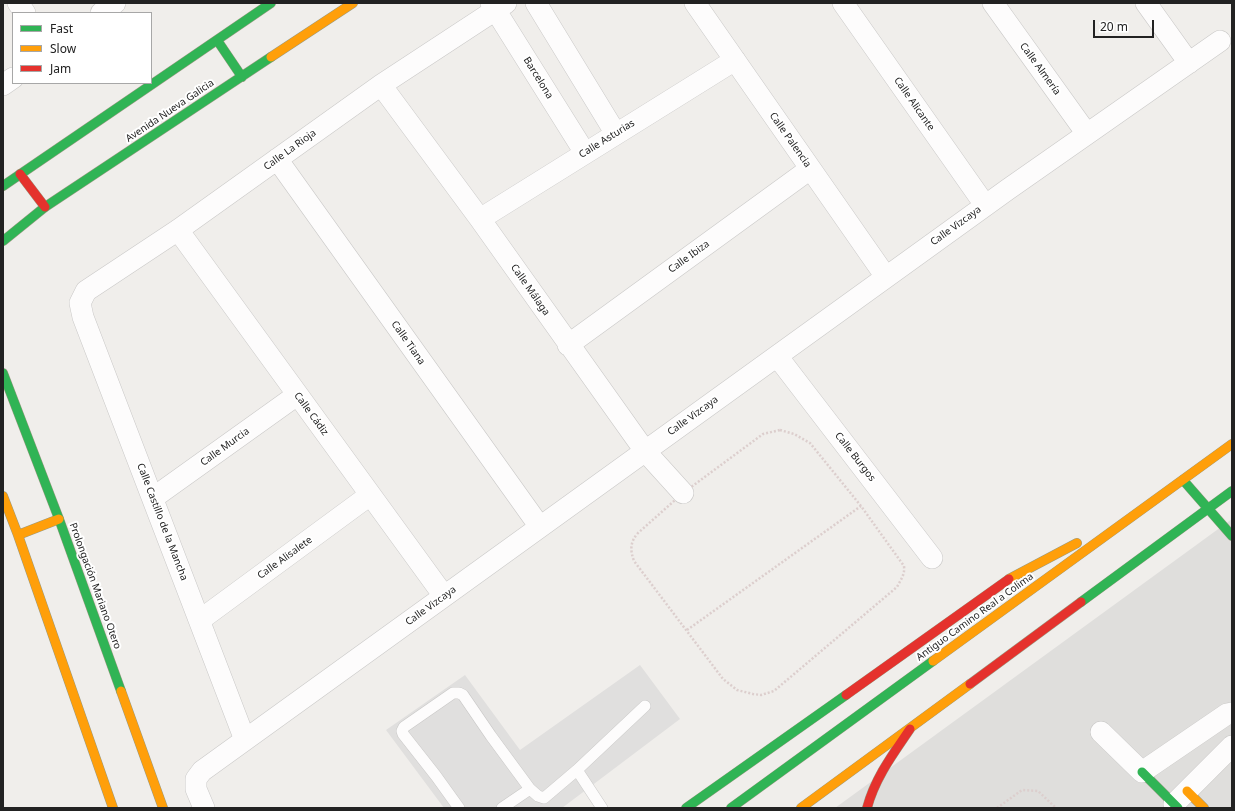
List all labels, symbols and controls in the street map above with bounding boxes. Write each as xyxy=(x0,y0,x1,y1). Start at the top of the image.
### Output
legend xyxy=(12,12,152,84)
scale bar xyxy=(1095,12,1156,38)
text: 20 m xyxy=(1100,18,1128,35)
text: Fast xyxy=(50,20,73,37)
text: Slow xyxy=(50,40,76,57)
street label: Calle Almería xyxy=(1017,41,1063,97)
street label: Barcelona xyxy=(520,55,556,101)
text: Jam xyxy=(50,60,71,77)
street label: Calle Alicante xyxy=(891,75,937,133)
street label: Avenida Nueva Galicia xyxy=(124,77,216,145)
street label: Calle Palencia xyxy=(767,110,813,170)
street label: Calle Asturias xyxy=(577,117,637,161)
street label: Calle La Rioja xyxy=(261,127,319,173)
street label: Calle Vizcaya xyxy=(928,204,984,248)
street label: Calle Ibiza xyxy=(666,238,712,276)
street label: Calle Málaga xyxy=(508,262,552,318)
street label: Calle Tiana xyxy=(388,319,428,367)
street label: Calle Cádiz xyxy=(291,390,331,438)
street label: Calle Vizcaya xyxy=(665,394,721,438)
street label: Calle Murcia xyxy=(198,425,252,469)
street label: Calle Burgos xyxy=(832,430,878,484)
street label: Calle Castillo de la Mancha xyxy=(134,462,190,582)
street label: Prolongación Mariano Otero xyxy=(67,521,123,651)
street label: Calle Alisalete xyxy=(255,534,315,582)
street label: Antiguo Camino Real a Colima xyxy=(914,570,1036,664)
street label: Calle Vizcaya xyxy=(403,584,459,628)

